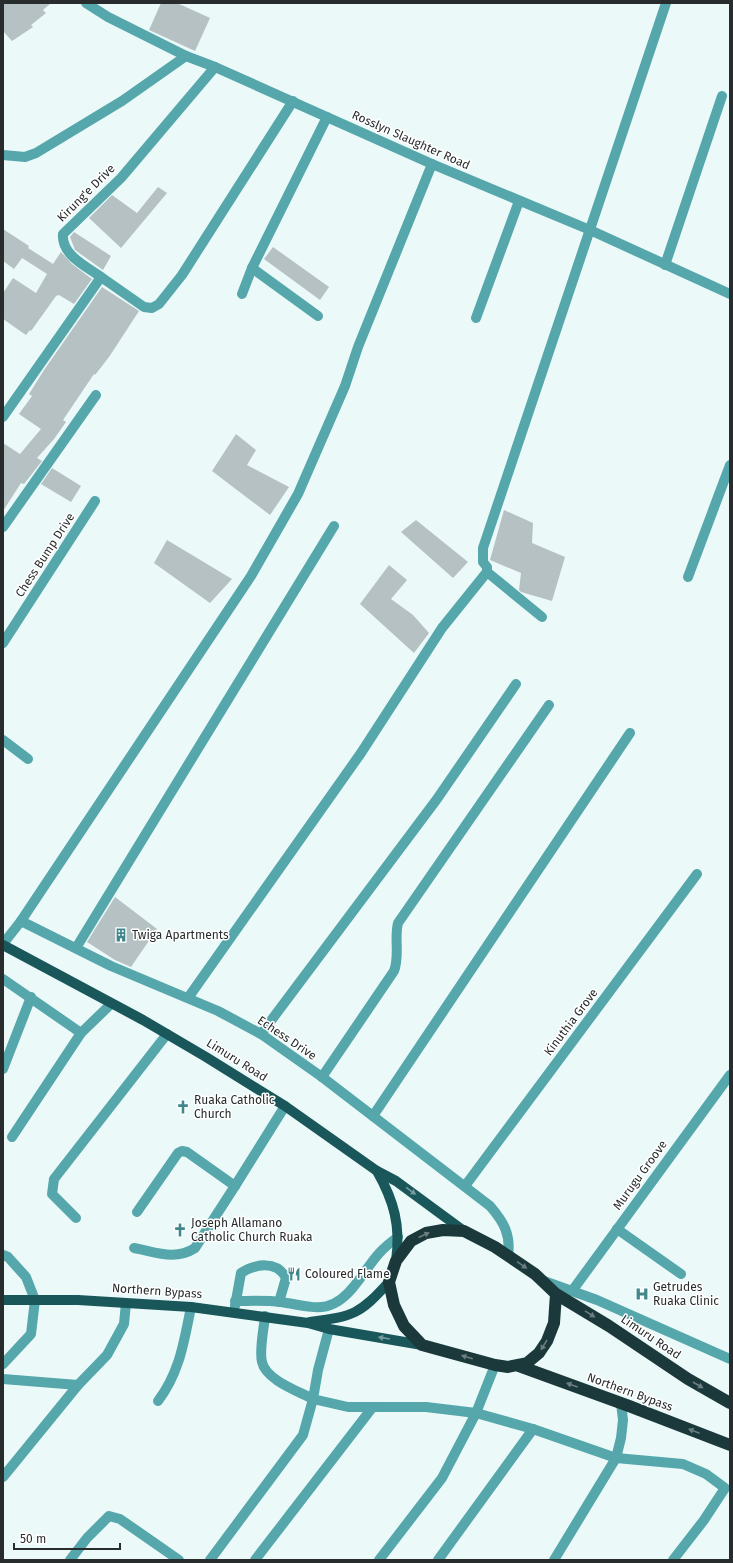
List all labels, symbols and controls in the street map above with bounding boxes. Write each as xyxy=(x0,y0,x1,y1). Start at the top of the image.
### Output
street label: Rosslyn Slaughter Road xyxy=(350,108,472,172)
street label: Kirung'e Drive xyxy=(54,161,118,225)
street label: Chess Bump Drive xyxy=(13,510,77,600)
building icon: Twiga Apartments xyxy=(113,927,129,943)
place label: Twiga Apartments xyxy=(132,928,229,942)
street label: Kinuthia Grove xyxy=(541,986,601,1058)
street label: Echess Drive xyxy=(255,1013,319,1063)
street label: Limuru Road xyxy=(204,1036,270,1084)
place label: Ruaka Catholic Church xyxy=(194,1093,275,1121)
church icon: Ruaka Catholic Church xyxy=(175,1099,191,1115)
street label: Murugu Groove xyxy=(610,1138,670,1212)
one-way arrow xyxy=(405,1187,416,1195)
place label: Joseph Allamano Catholic Church Ruaka xyxy=(191,1216,312,1244)
church icon: Joseph Allamano Catholic Church Ruaka xyxy=(172,1222,188,1238)
one-way arrow xyxy=(418,1232,430,1238)
one-way arrow xyxy=(517,1261,527,1269)
restaurant icon: Coloured Flame xyxy=(286,1266,302,1282)
place label: Coloured Flame xyxy=(305,1267,390,1281)
place label: Getrudes Ruaka Clinic xyxy=(653,1280,719,1308)
street label: Northern Bypass xyxy=(111,1281,203,1301)
hospital icon: Getrudes Ruaka Clinic xyxy=(634,1286,650,1302)
one-way arrow xyxy=(585,1310,595,1318)
street label: Limuru Road xyxy=(618,1312,684,1362)
one-way arrow xyxy=(378,1335,390,1341)
one-way arrow xyxy=(540,1339,547,1351)
one-way arrow xyxy=(461,1354,473,1360)
street label: Northern Bypass xyxy=(585,1370,675,1414)
one-way arrow xyxy=(566,1382,578,1388)
one-way arrow xyxy=(693,1382,704,1389)
one-way arrow xyxy=(687,1427,699,1433)
scale bar xyxy=(14,1525,120,1551)
text: 50 m xyxy=(20,1532,46,1546)

